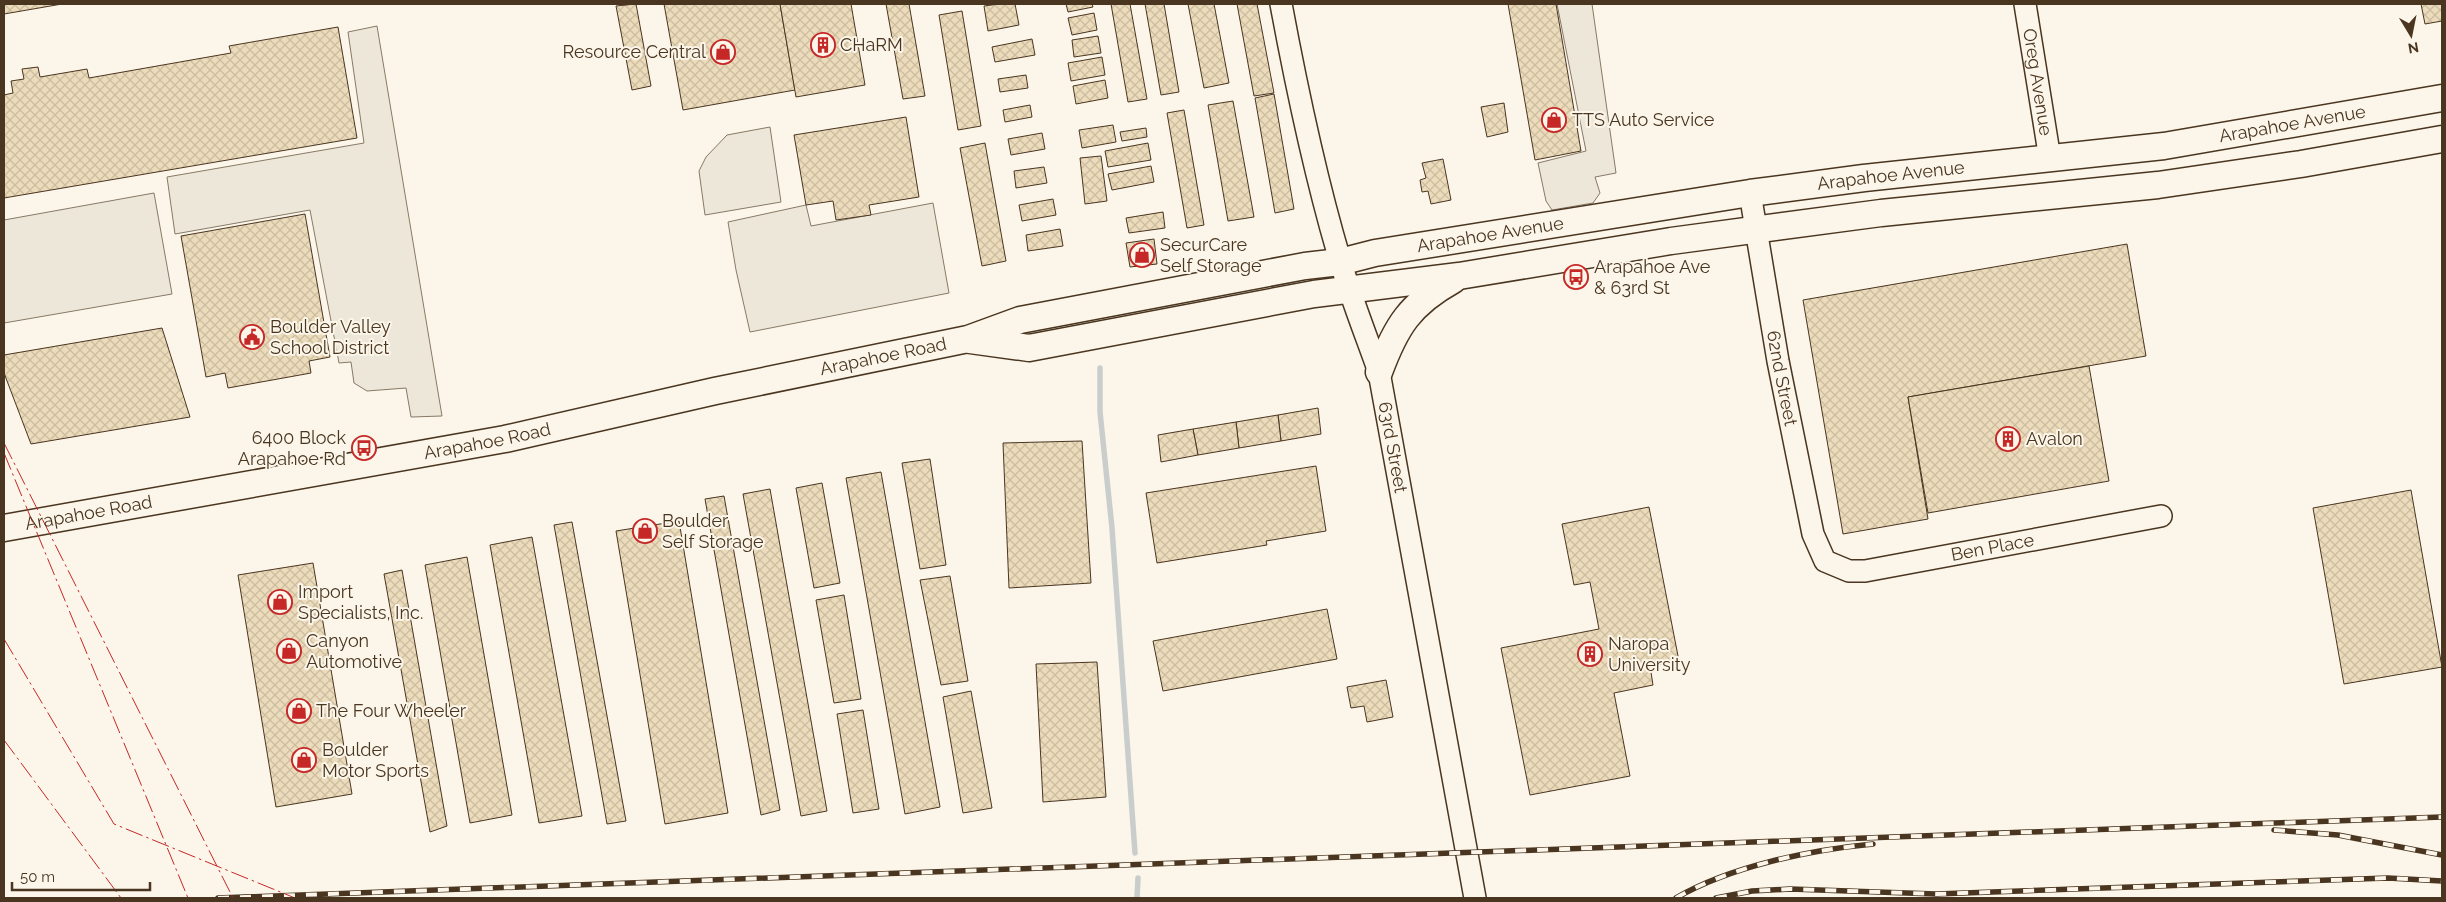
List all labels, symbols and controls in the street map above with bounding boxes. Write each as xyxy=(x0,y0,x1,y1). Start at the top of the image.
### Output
north arrow xyxy=(2386,10,2436,60)
street label: Oreg Avenue xyxy=(2019,27,2057,138)
building icon: CHaRM xyxy=(810,32,836,58)
place label: CHaRM xyxy=(840,34,903,55)
shop icon: Resource Central xyxy=(710,39,736,65)
text: N xyxy=(2407,39,2420,57)
place label: Resource Central xyxy=(563,41,706,62)
street label: Arapahoe Avenue xyxy=(2217,100,2367,146)
shop icon: TTS Auto Service xyxy=(1541,107,1567,133)
place label: TTS Auto Service xyxy=(1572,109,1715,130)
street label: Arapahoe Avenue xyxy=(1816,156,1966,194)
street label: Arapahoe Avenue xyxy=(1415,212,1565,256)
place label: SecurCare Self Storage xyxy=(1160,234,1262,276)
shop icon: SecurCare Self Storage xyxy=(1129,242,1155,268)
place label: Arapahoe Ave & 63rd St xyxy=(1594,256,1711,298)
bus stop icon: Arapahoe Ave & 63rd St xyxy=(1563,264,1589,290)
place label: Boulder Valley School District xyxy=(270,316,391,358)
public building icon: Boulder Valley School District xyxy=(239,324,265,350)
street label: 62nd Street xyxy=(1763,329,1802,428)
street label: Arapahoe Road xyxy=(818,333,948,379)
street label: 63rd Street xyxy=(1375,400,1412,495)
street label: Arapahoe Road xyxy=(422,418,553,463)
building icon: Avalon xyxy=(1995,426,2021,452)
place label: 6400 Block Arapahoe Rd xyxy=(238,427,346,469)
place label: Avalon xyxy=(2026,428,2083,449)
bus stop icon: 6400 Block Arapahoe Rd xyxy=(351,435,377,461)
street label: Arapahoe Road xyxy=(23,491,154,534)
place label: Boulder Self Storage xyxy=(662,510,764,552)
shop icon: Boulder Self Storage xyxy=(632,518,658,544)
street label: Ben Place xyxy=(1949,529,2036,565)
place label: Import Specialists, Inc. xyxy=(298,581,423,623)
shop icon: Import Specialists, Inc. xyxy=(267,589,293,615)
place label: Canyon Automotive xyxy=(306,630,403,672)
place label: Naropa University xyxy=(1608,633,1691,675)
shop icon: Canyon Automotive xyxy=(276,638,302,664)
building icon: Naropa University xyxy=(1577,641,1603,667)
shop icon: The Four Wheeler xyxy=(286,698,312,724)
place label: The Four Wheeler xyxy=(316,700,467,721)
place label: Boulder Motor Sports xyxy=(322,739,429,781)
shop icon: Boulder Motor Sports xyxy=(291,747,317,773)
scale bar xyxy=(12,860,150,892)
text: 50 m xyxy=(20,868,55,886)

